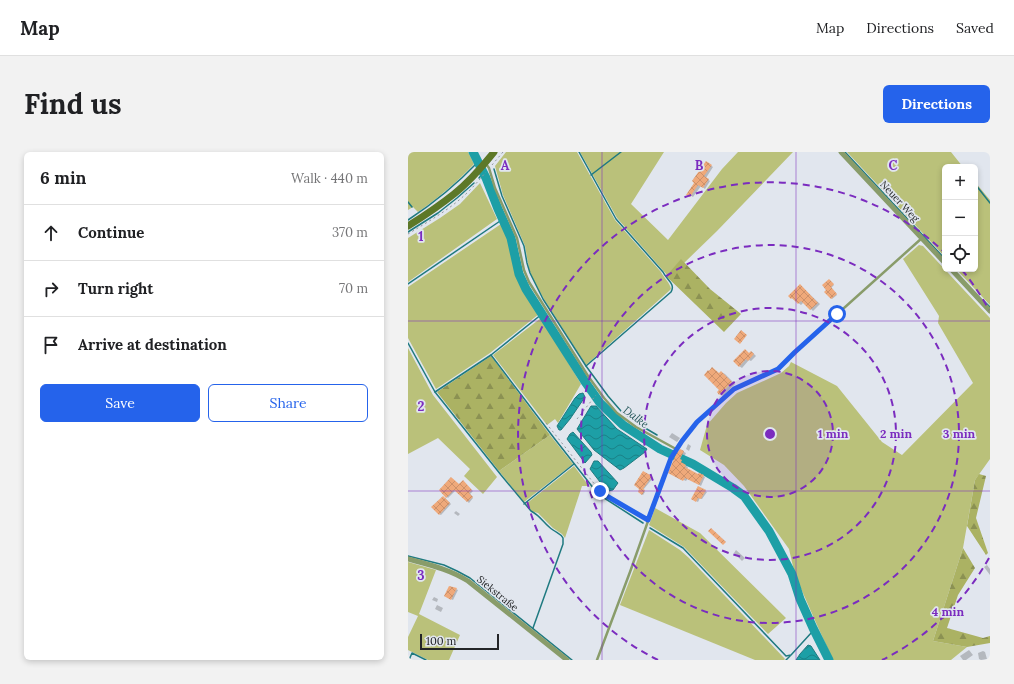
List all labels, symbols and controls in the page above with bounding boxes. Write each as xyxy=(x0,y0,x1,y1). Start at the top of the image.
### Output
text: Map xyxy=(20,16,60,40)
text: Map xyxy=(816,19,844,37)
text: Directions xyxy=(866,19,934,37)
text: Saved xyxy=(956,19,994,37)
button: Directions xyxy=(883,85,990,123)
text: Find us xyxy=(24,86,122,122)
text: A xyxy=(501,157,510,174)
text: B xyxy=(695,157,704,174)
text: C xyxy=(889,157,898,174)
map controls xyxy=(942,164,978,272)
button: + xyxy=(942,164,978,200)
text: 6 min xyxy=(40,167,86,189)
text: Walk · 440 m xyxy=(291,170,368,187)
street label: Neuer Weg xyxy=(877,178,922,225)
button: − xyxy=(942,200,978,236)
icon: ahead xyxy=(40,222,62,244)
text: Continue xyxy=(78,223,144,242)
text: 370 m xyxy=(332,224,368,241)
text: 1 xyxy=(418,228,424,245)
button: locate xyxy=(942,236,978,272)
icon: right xyxy=(40,278,62,300)
text: Turn right xyxy=(78,279,154,298)
text: 70 m xyxy=(339,280,368,297)
route start xyxy=(828,305,846,323)
icon: arrive xyxy=(40,334,62,356)
text: Arrive at destination xyxy=(78,335,227,354)
button: Save xyxy=(40,384,200,422)
button: Share xyxy=(208,384,368,422)
text: 2 xyxy=(418,398,425,415)
water label: Dalke xyxy=(621,403,651,431)
text: 1 min xyxy=(818,426,849,441)
text: 2 min xyxy=(880,426,912,441)
text: 3 min xyxy=(943,426,976,441)
centre of rings xyxy=(763,427,777,441)
route end xyxy=(591,482,609,500)
text: 3 xyxy=(417,567,425,584)
street label: Siekstraße xyxy=(474,573,521,614)
text: 4 min xyxy=(932,604,965,619)
scale bar xyxy=(420,632,499,651)
text: 100 m xyxy=(426,634,456,648)

